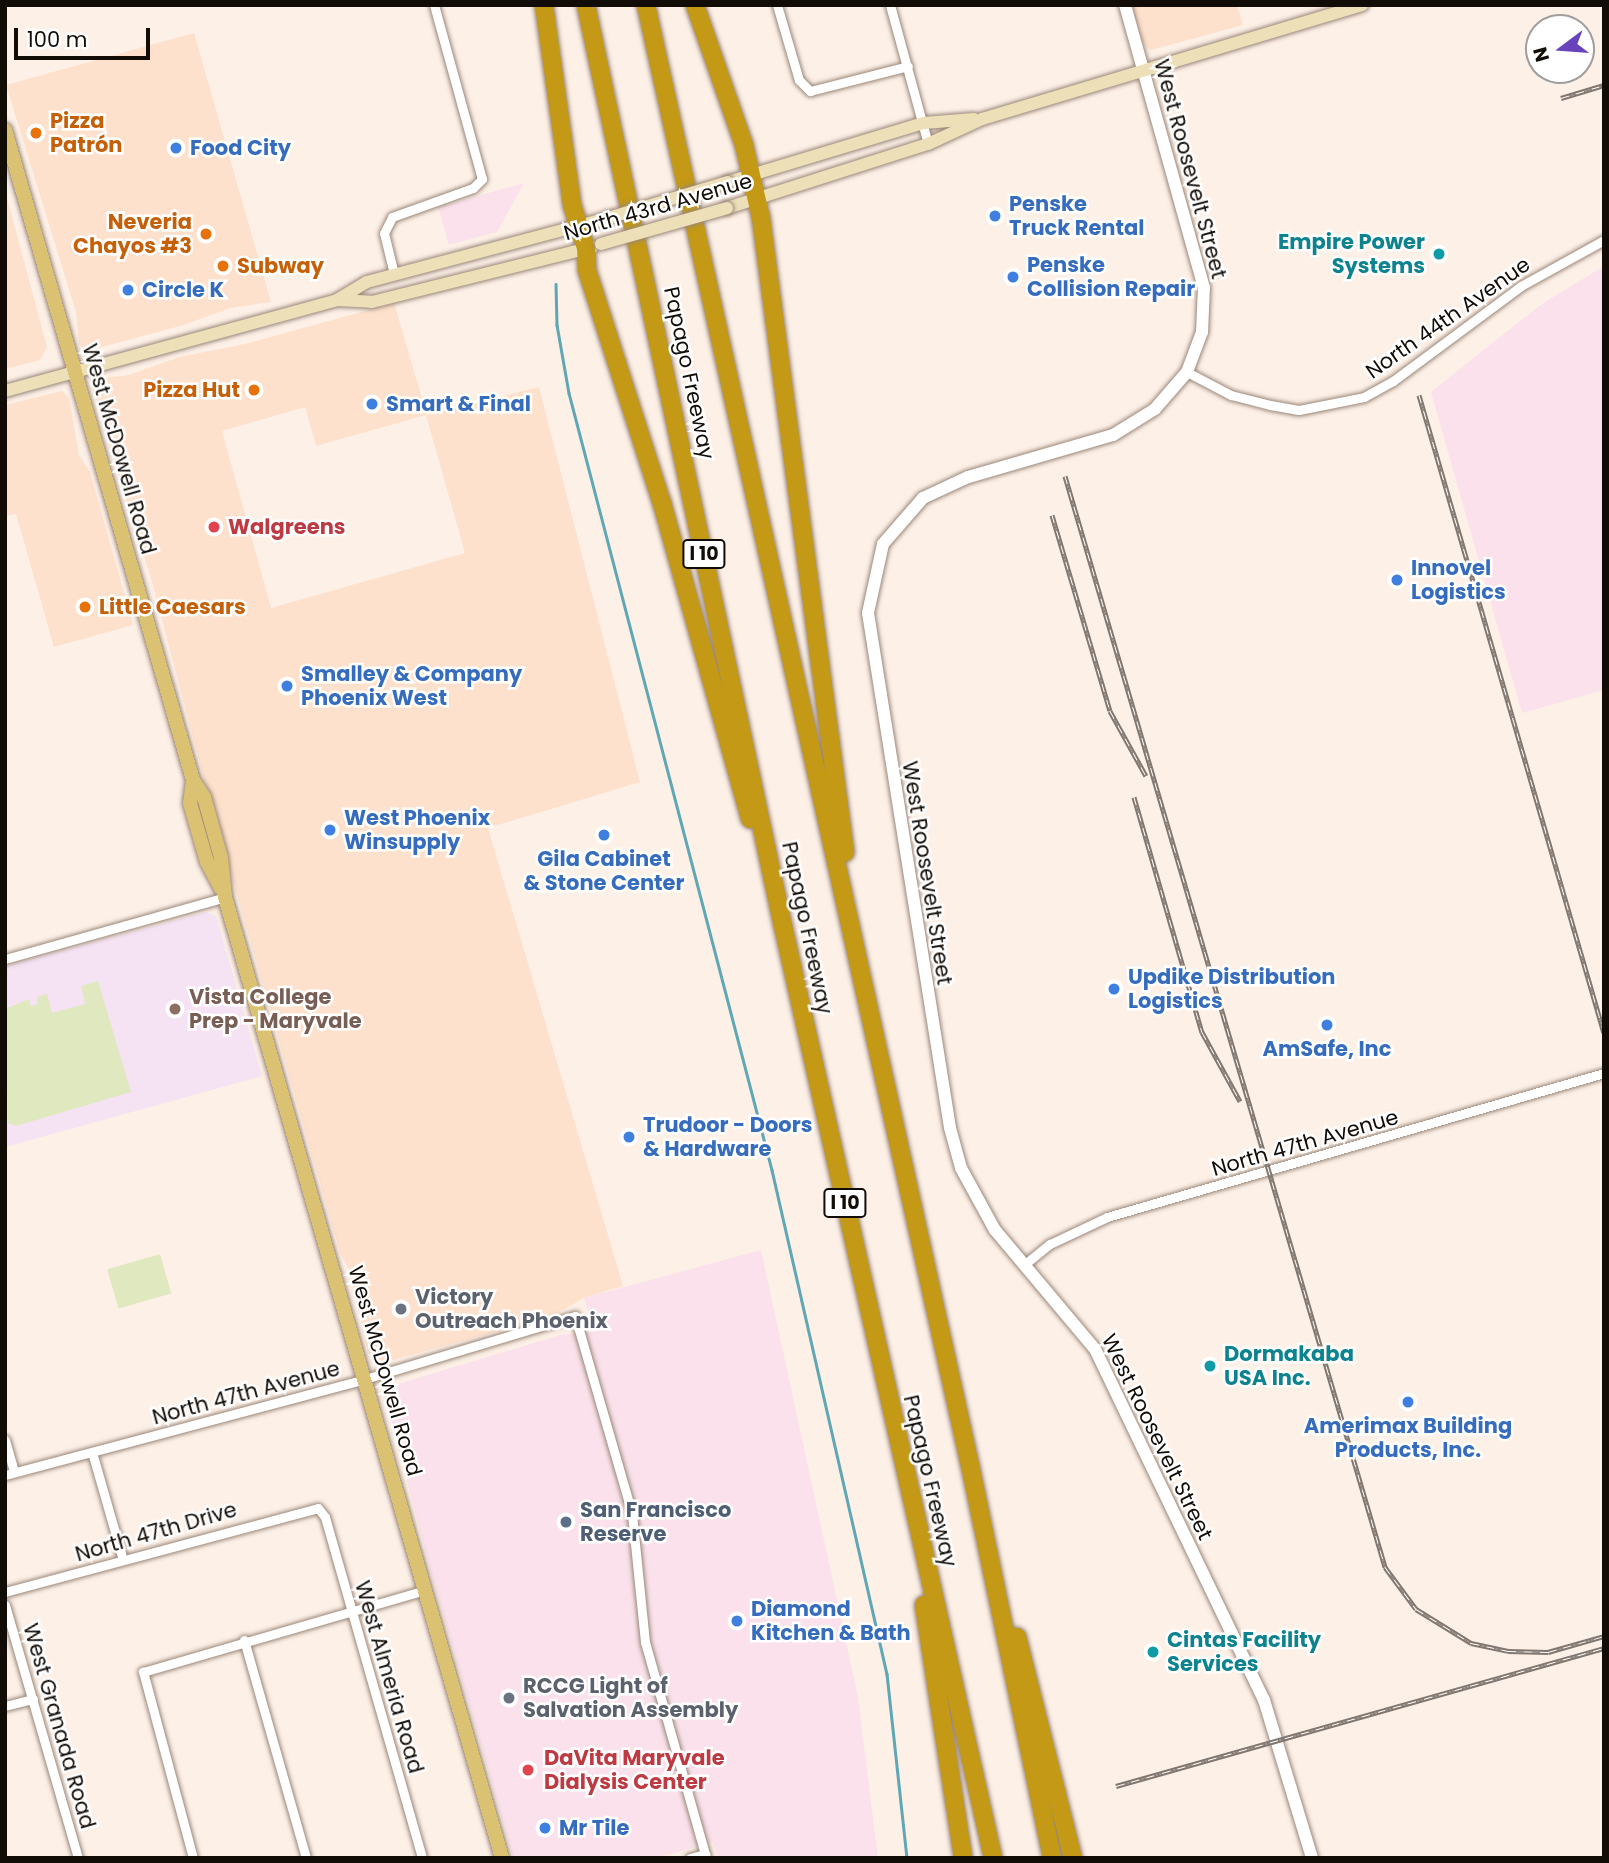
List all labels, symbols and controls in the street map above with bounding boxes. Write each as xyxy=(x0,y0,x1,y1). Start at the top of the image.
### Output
scale bar xyxy=(18,14,154,58)
north arrow xyxy=(1525,14,1595,84)
text: 100 m xyxy=(27,25,87,54)
text: N xyxy=(1526,44,1556,65)
street label: West Roosevelt Street xyxy=(1149,57,1231,281)
place label: Pizza Patrón xyxy=(50,108,122,158)
marker: Pizza Patrón xyxy=(28,125,44,141)
place label: Food City xyxy=(190,135,291,161)
marker: Food City xyxy=(168,140,184,156)
street label: North 43rd Avenue xyxy=(561,168,755,246)
place label: Penske Truck Rental xyxy=(1009,191,1144,241)
marker: Penske Truck Rental xyxy=(987,208,1003,224)
place label: Neveria Chayos #3 xyxy=(73,209,192,259)
marker: Neveria Chayos #3 xyxy=(198,226,214,242)
place label: Empire Power Systems xyxy=(1278,229,1425,279)
marker: Empire Power Systems xyxy=(1431,246,1447,262)
place label: Penske Collision Repair xyxy=(1027,252,1195,302)
street label: North 44th Avenue xyxy=(1361,252,1535,384)
place label: Subway xyxy=(237,253,324,279)
marker: Subway xyxy=(215,258,231,274)
marker: Penske Collision Repair xyxy=(1005,269,1021,285)
place label: Circle K xyxy=(142,277,224,303)
marker: Circle K xyxy=(120,282,136,298)
street label: Papago Freeway xyxy=(658,284,720,462)
street label: West McDowell Road xyxy=(77,341,161,557)
place label: Pizza Hut xyxy=(143,377,240,403)
marker: Pizza Hut xyxy=(246,382,262,398)
place label: Smart & Final xyxy=(386,391,531,417)
marker: Smart & Final xyxy=(364,396,380,412)
place label: Walgreens xyxy=(228,514,346,540)
marker: Walgreens xyxy=(206,519,222,535)
road number: I 10 xyxy=(681,538,727,569)
place label: Innovel Logistics xyxy=(1411,555,1506,605)
marker: Innovel Logistics xyxy=(1389,572,1405,588)
place label: Little Caesars xyxy=(99,594,246,620)
marker: Little Caesars xyxy=(77,599,93,615)
place label: Smalley & Company Phoenix West xyxy=(301,661,522,711)
marker: Smalley & Company Phoenix West xyxy=(279,678,295,694)
street label: West Roosevelt Street xyxy=(897,759,957,987)
place label: West Phoenix Winsupply xyxy=(344,805,490,855)
marker: West Phoenix Winsupply xyxy=(322,822,338,838)
marker: Gila Cabinet & Stone Center xyxy=(596,827,612,843)
street label: Papago Freeway xyxy=(776,839,838,1017)
place label: Gila Cabinet & Stone Center xyxy=(523,846,685,896)
place label: Updike Distribution Logistics xyxy=(1128,964,1335,1014)
marker: Updike Distribution Logistics xyxy=(1106,981,1122,997)
place label: Vista College Prep - Maryvale xyxy=(189,984,362,1034)
marker: Vista College Prep - Maryvale xyxy=(167,1001,183,1017)
marker: AmSafe, Inc xyxy=(1319,1017,1335,1033)
place label: AmSafe, Inc xyxy=(1263,1036,1391,1062)
street label: North 47th Avenue xyxy=(1209,1104,1401,1182)
place label: Trudoor - Doors & Hardware xyxy=(643,1112,812,1162)
marker: Trudoor - Doors & Hardware xyxy=(621,1129,637,1145)
road number: I 10 xyxy=(822,1188,868,1218)
street label: West McDowell Road xyxy=(343,1263,427,1479)
place label: Victory Outreach Phoenix xyxy=(415,1284,608,1334)
marker: Victory Outreach Phoenix xyxy=(393,1301,409,1317)
street label: West Roosevelt Street xyxy=(1096,1330,1218,1544)
place label: Dormakaba USA Inc. xyxy=(1224,1341,1354,1391)
street label: North 47th Avenue xyxy=(150,1356,342,1430)
marker: Dormakaba USA Inc. xyxy=(1202,1358,1218,1374)
street label: Papago Freeway xyxy=(898,1393,962,1569)
marker: Amerimax Building Products, Inc. xyxy=(1400,1394,1416,1410)
place label: Amerimax Building Products, Inc. xyxy=(1304,1413,1512,1463)
street label: North 47th Drive xyxy=(72,1497,240,1567)
place label: San Francisco Reserve xyxy=(580,1497,731,1547)
marker: San Francisco Reserve xyxy=(558,1514,574,1530)
street label: West Almeria Road xyxy=(349,1578,429,1776)
place label: Diamond Kitchen & Bath xyxy=(751,1596,911,1646)
marker: Diamond Kitchen & Bath xyxy=(729,1613,745,1629)
street label: West Granada Road xyxy=(18,1620,100,1832)
place label: Cintas Facility Services xyxy=(1167,1627,1321,1677)
marker: Cintas Facility Services xyxy=(1145,1644,1161,1660)
place label: RCCG Light of Salvation Assembly xyxy=(523,1673,738,1723)
marker: RCCG Light of Salvation Assembly xyxy=(501,1690,517,1706)
place label: DaVita Maryvale Dialysis Center xyxy=(544,1745,725,1795)
marker: DaVita Maryvale Dialysis Center xyxy=(518,1760,538,1780)
place label: Mr Tile xyxy=(559,1815,629,1841)
marker: Mr Tile xyxy=(537,1820,553,1836)

